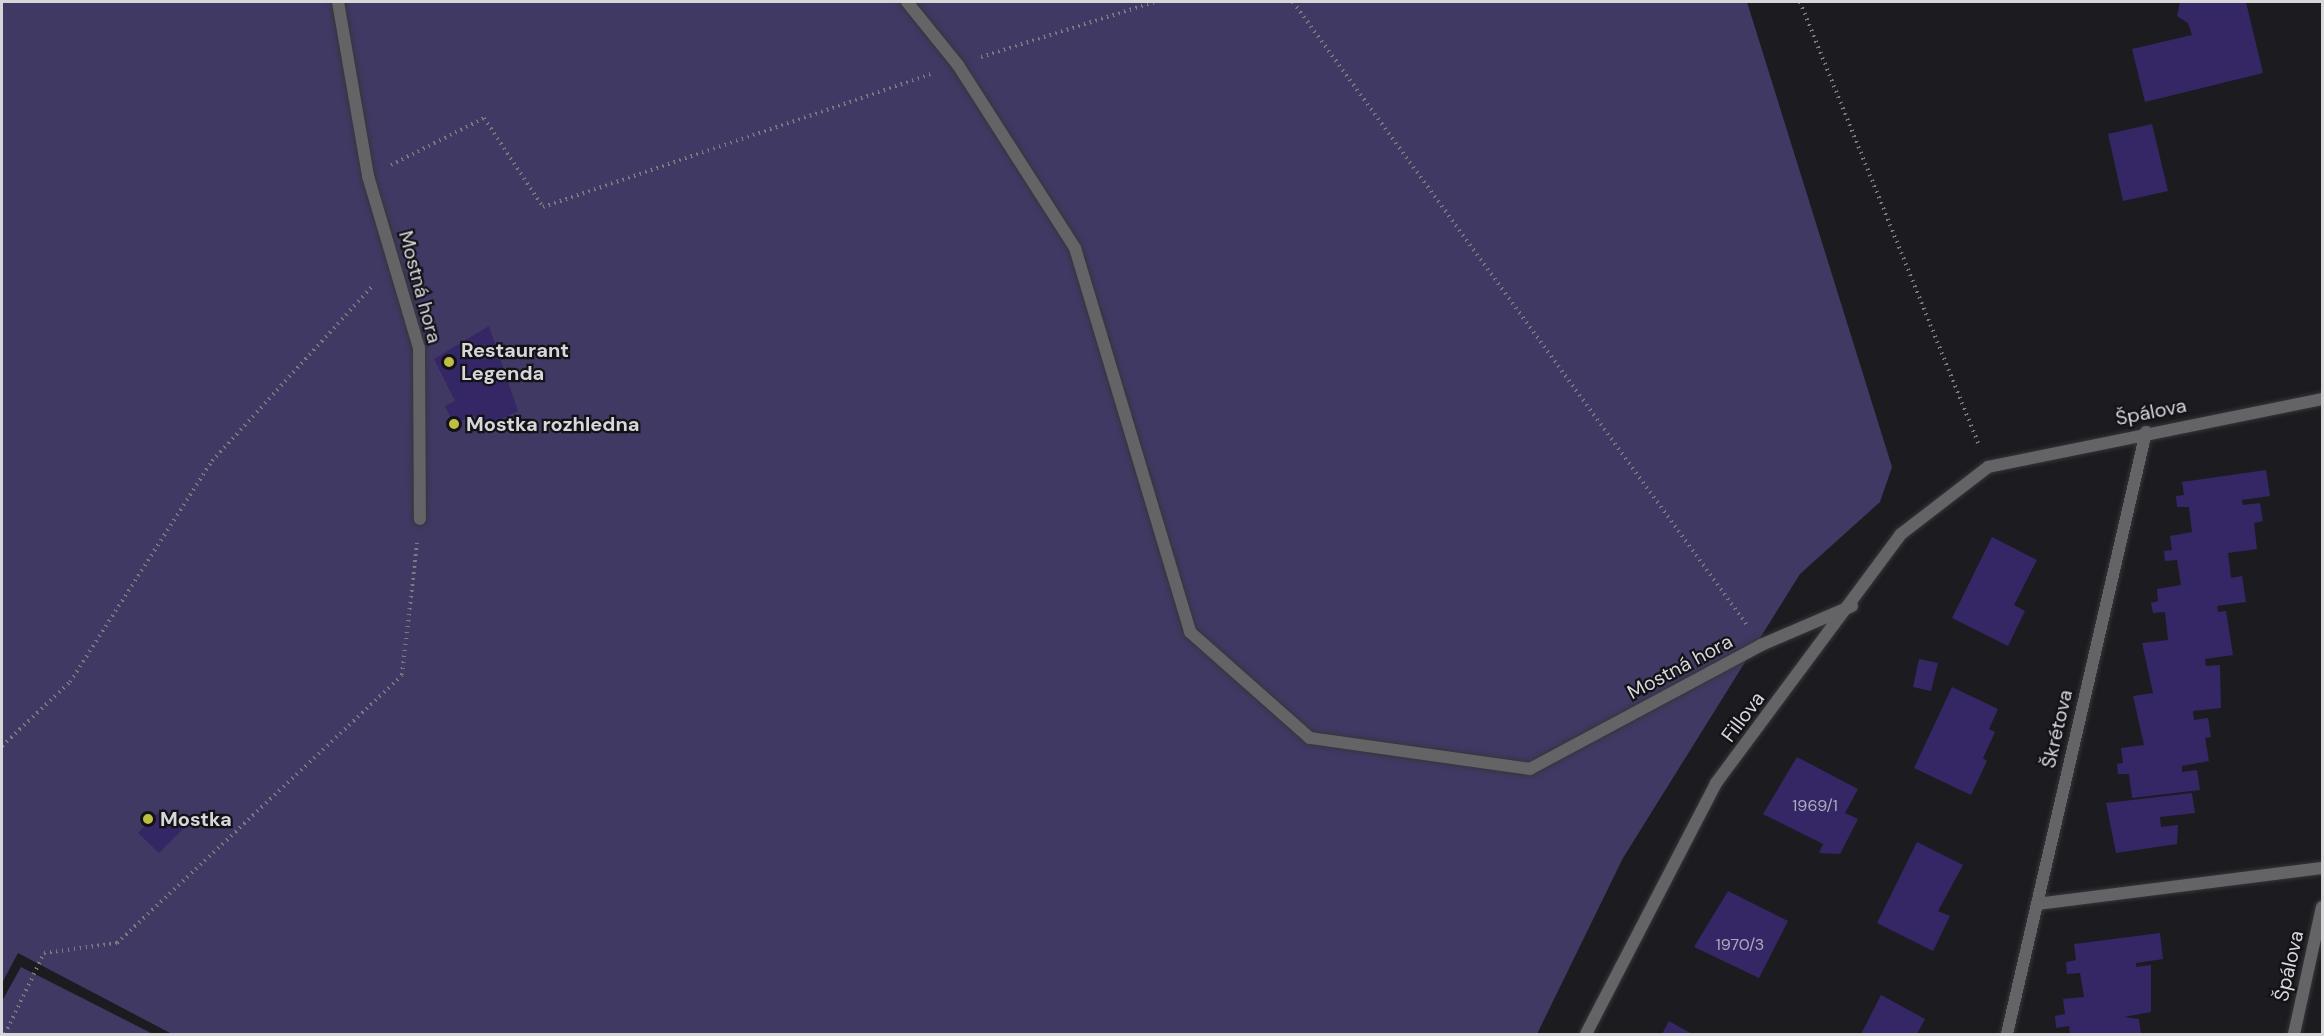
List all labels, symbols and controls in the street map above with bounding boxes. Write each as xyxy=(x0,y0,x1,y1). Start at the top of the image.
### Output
street label: Mostná hora xyxy=(393,228,447,346)
place label: Restaurant Legenda xyxy=(461,338,569,385)
marker: Restaurant Legenda xyxy=(442,355,456,369)
street label: Špálova xyxy=(2113,393,2189,431)
place label: Mostka rozhledna xyxy=(466,412,639,436)
marker: Mostka rozhledna xyxy=(447,417,461,431)
street label: Mostná hora xyxy=(1623,629,1737,705)
street label: Fillova xyxy=(1716,687,1770,747)
street label: Škrétova xyxy=(2036,688,2078,770)
house number: 1969/1 xyxy=(1792,796,1838,816)
place label: Mostka xyxy=(160,807,232,831)
marker: Mostka xyxy=(141,812,155,826)
street label: Špálova xyxy=(2269,928,2309,1004)
house number: 1970/3 xyxy=(1716,935,1764,955)

